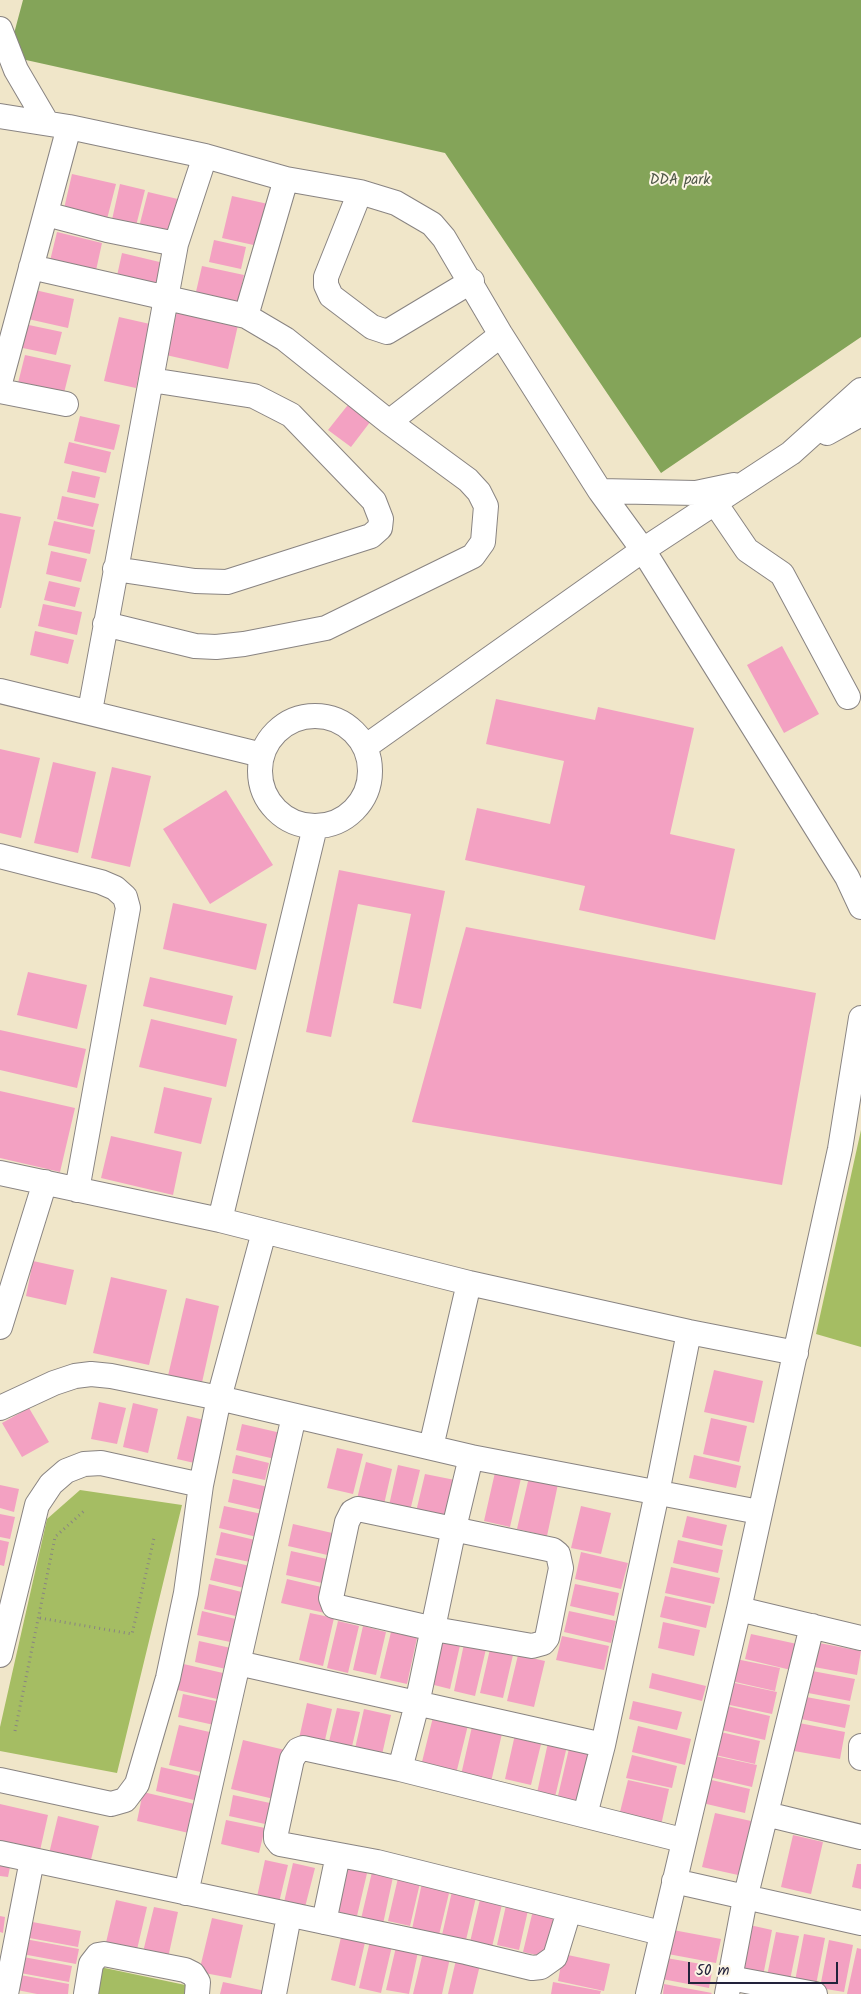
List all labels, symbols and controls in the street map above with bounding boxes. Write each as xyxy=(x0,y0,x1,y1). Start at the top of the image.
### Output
park label: DDA park xyxy=(650,172,710,190)
scale bar xyxy=(691,1952,841,1984)
text: 50 m xyxy=(696,1959,730,1983)

